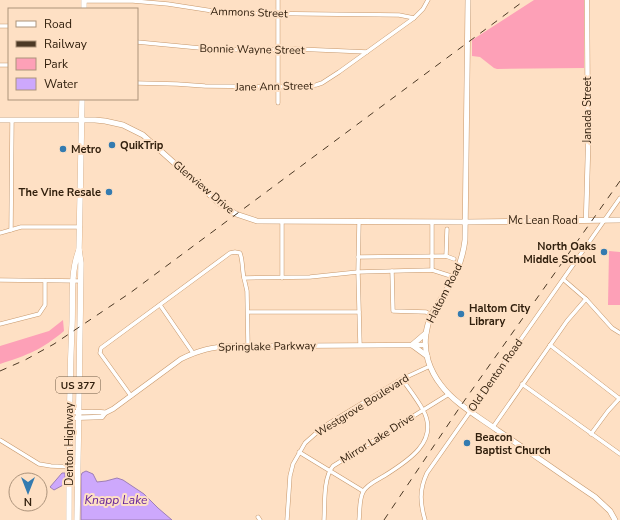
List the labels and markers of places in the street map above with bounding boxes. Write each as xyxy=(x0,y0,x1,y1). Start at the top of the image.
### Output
place label: QuikTrip xyxy=(120,138,164,153)
marker: QuikTrip xyxy=(107,140,117,150)
place label: Metro xyxy=(71,142,101,157)
marker: Metro xyxy=(58,144,68,154)
place label: The Vine Resale xyxy=(19,185,101,200)
marker: The Vine Resale xyxy=(104,187,114,197)
place label: North Oaks Middle School xyxy=(523,239,596,267)
marker: North Oaks Middle School xyxy=(599,247,609,257)
place label: Haltom City Library xyxy=(469,301,531,329)
marker: Haltom City Library xyxy=(456,309,466,319)
place label: Beacon Baptist Church xyxy=(475,430,551,458)
marker: Beacon Baptist Church xyxy=(462,438,472,448)

